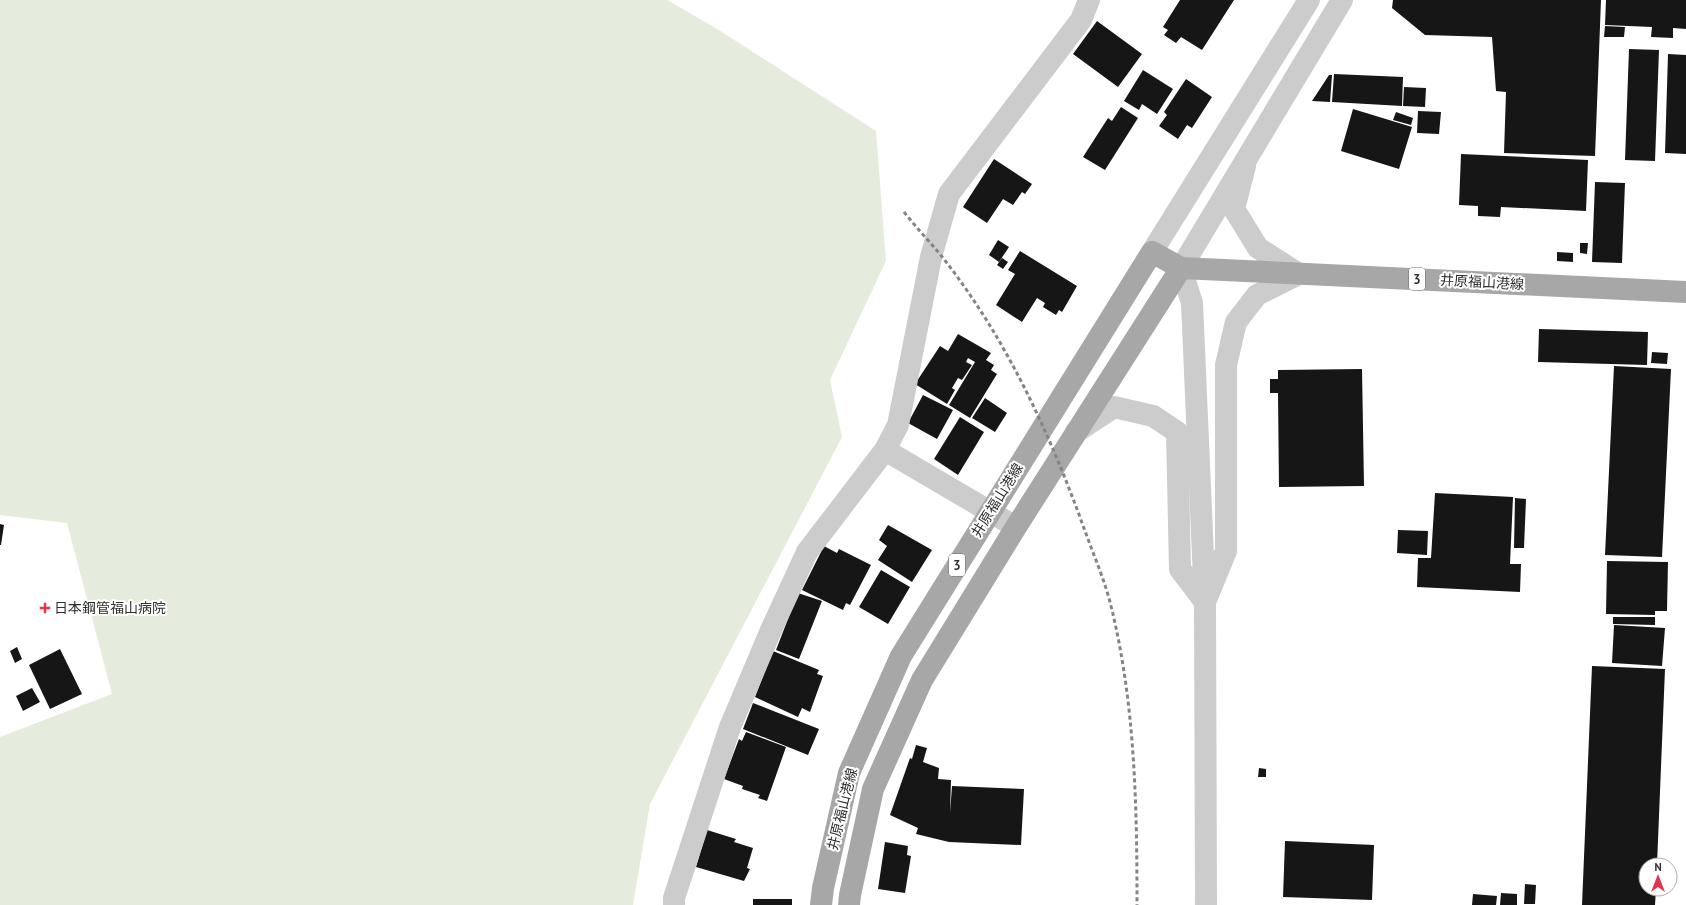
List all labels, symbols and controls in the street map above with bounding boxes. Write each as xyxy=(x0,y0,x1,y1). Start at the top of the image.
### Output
road number: 3 xyxy=(1409,268,1425,290)
street label: 井原福山港線 xyxy=(1440,271,1524,293)
street label: 井原福山港線 xyxy=(967,460,1027,540)
road number: 3 xyxy=(949,554,965,576)
place label: 日本鋼管福山病院 xyxy=(54,599,166,617)
marker: 日本鋼管福山病院 xyxy=(39,602,51,614)
street label: 井原福山港線 xyxy=(823,766,861,852)
north arrow xyxy=(1638,857,1678,897)
text: N xyxy=(1654,860,1662,874)

